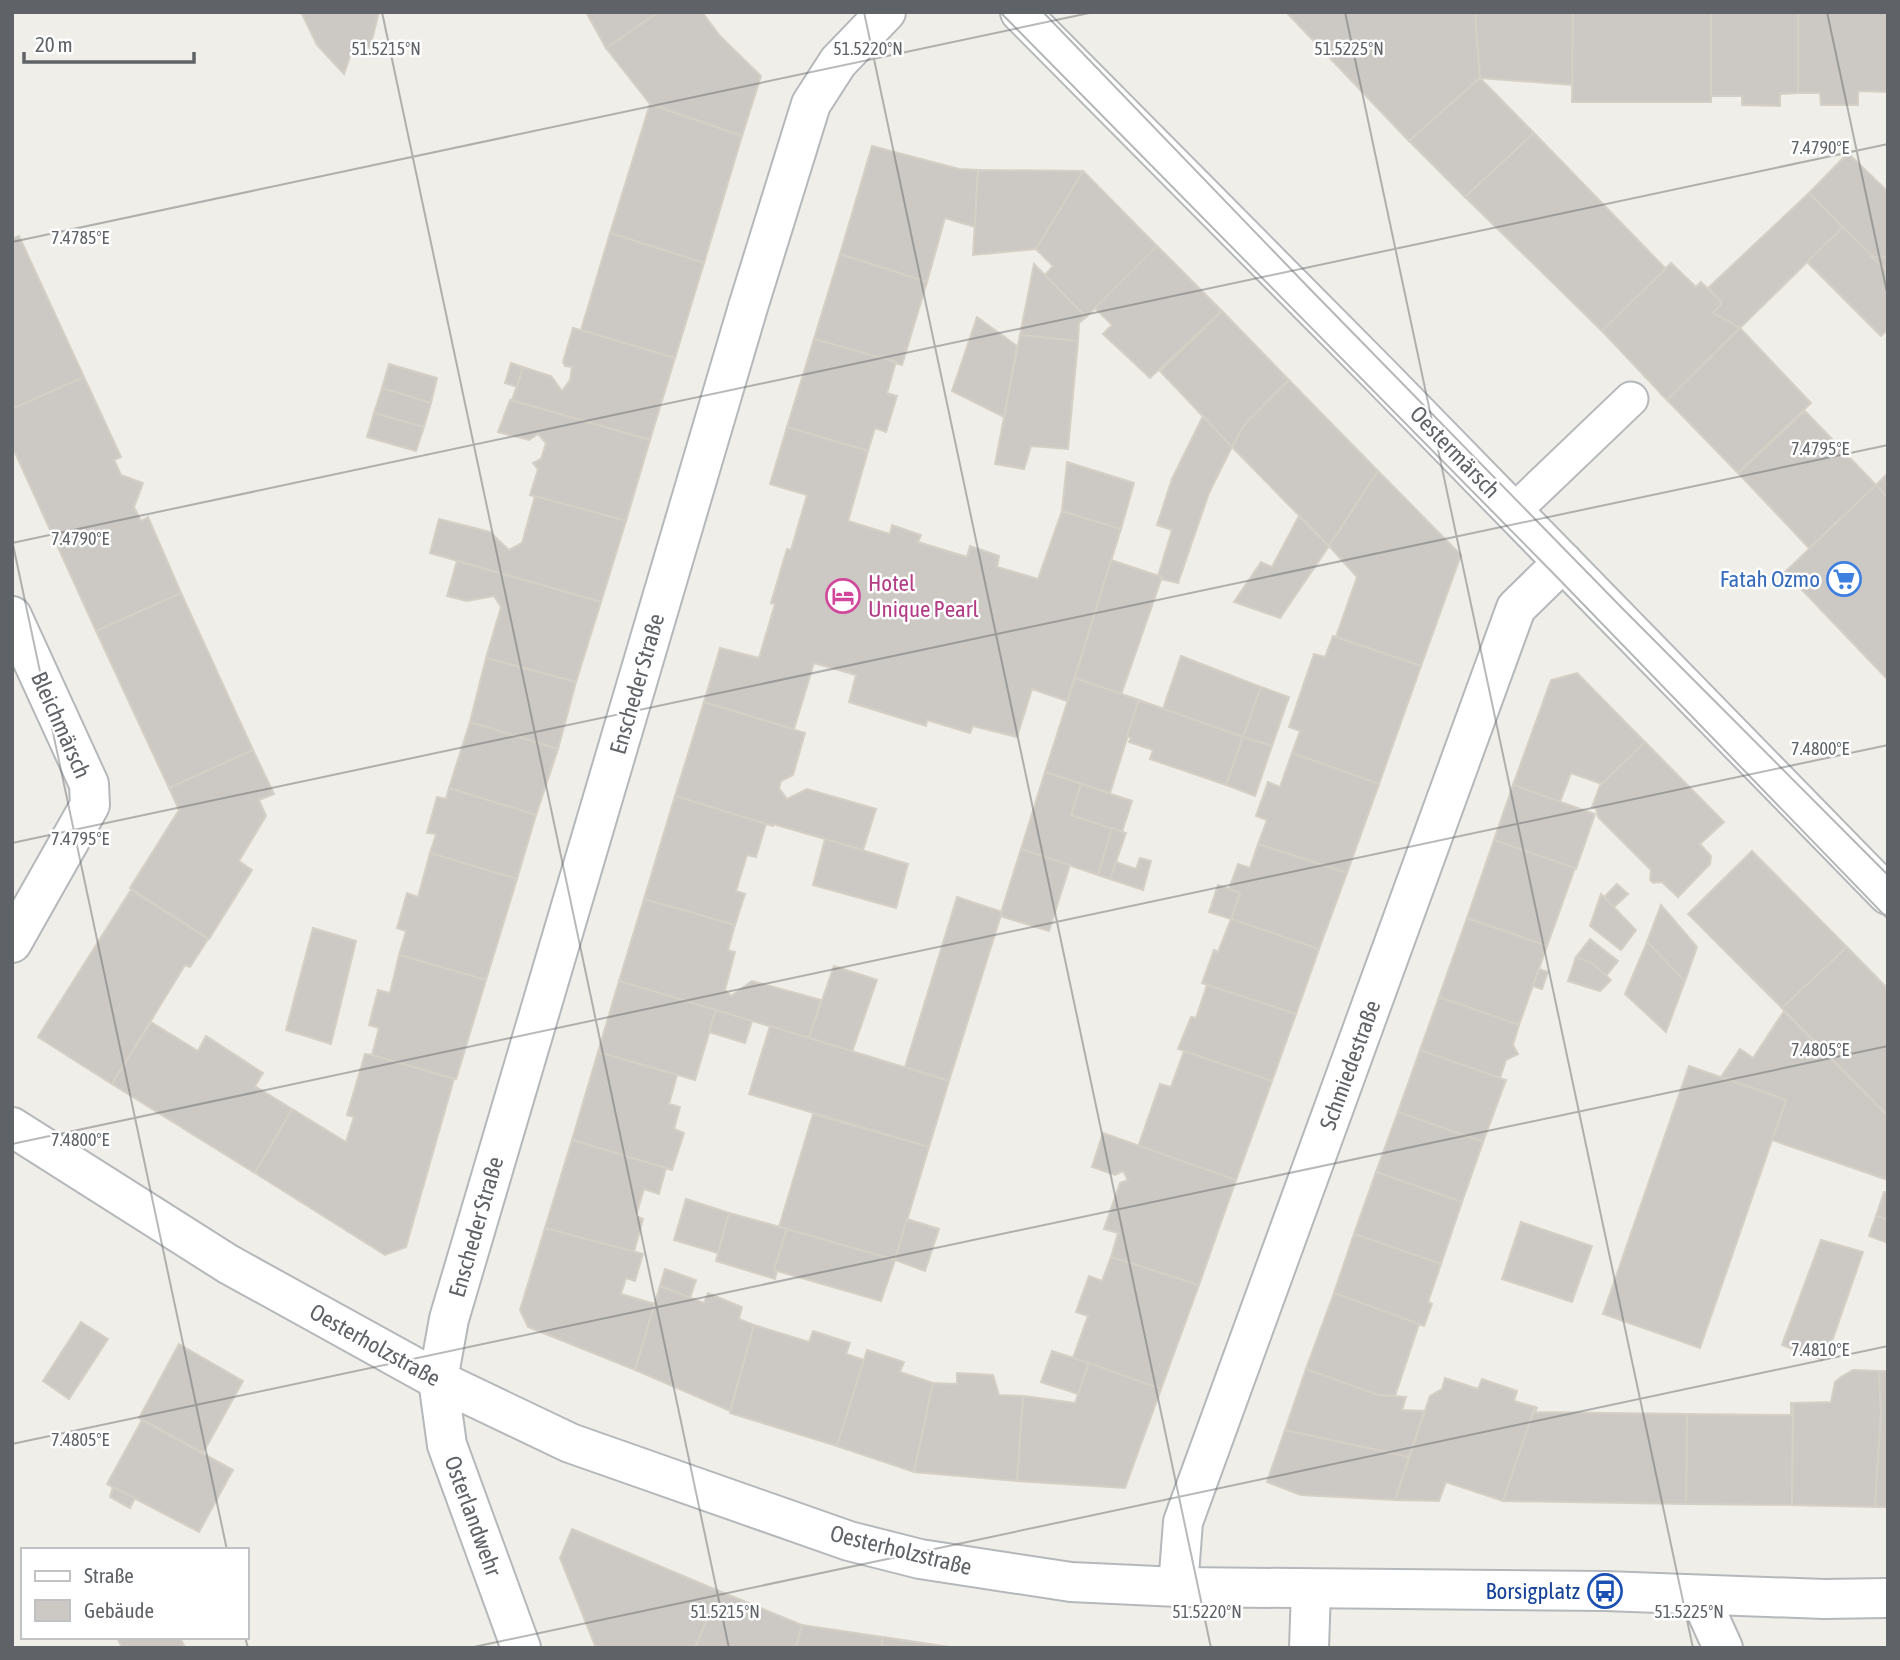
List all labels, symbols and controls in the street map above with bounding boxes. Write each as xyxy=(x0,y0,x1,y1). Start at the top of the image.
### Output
scale bar xyxy=(24,21,194,65)
text: 20 m xyxy=(35,32,73,56)
text: 51.5215°N xyxy=(351,38,421,59)
text: 51.5220°N xyxy=(833,38,903,59)
text: 51.5225°N xyxy=(1314,38,1384,59)
text: 7.4790°E xyxy=(1791,137,1849,158)
text: 7.4785°E xyxy=(51,227,109,248)
street label: Oestermärsch xyxy=(1405,401,1505,503)
text: 7.4795°E xyxy=(1791,438,1849,459)
text: 7.4790°E xyxy=(51,528,109,549)
supermarket icon: Fatah Ozmo xyxy=(1825,560,1863,598)
place label: Fatah Ozmo xyxy=(1720,566,1820,592)
place label: Hotel Unique Pearl xyxy=(868,570,979,622)
hotel icon: Hotel Unique Pearl xyxy=(824,577,862,615)
street label: Enscheder Straße xyxy=(605,611,669,757)
street label: Bleichmärsch xyxy=(26,668,96,782)
text: 7.4800°E xyxy=(1791,738,1849,759)
text: 7.4795°E xyxy=(51,828,109,849)
street label: Schmiedestraße xyxy=(1315,997,1385,1133)
text: 7.4805°E xyxy=(1791,1039,1849,1060)
text: 7.4800°E xyxy=(51,1129,109,1150)
street label: Enscheder Straße xyxy=(444,1154,508,1300)
street label: Oesterholzstraße xyxy=(305,1298,445,1392)
text: 7.4810°E xyxy=(1791,1339,1849,1360)
text: 7.4805°E xyxy=(51,1429,109,1450)
street label: Osterlandwehr xyxy=(439,1452,507,1581)
street label: Oesterholzstraße xyxy=(828,1520,974,1580)
legend xyxy=(21,1548,248,1639)
text: Straße xyxy=(84,1563,134,1587)
bus stop icon: Borsigplatz xyxy=(1586,1572,1624,1610)
place label: Borsigplatz xyxy=(1486,1578,1580,1604)
text: Gebäude xyxy=(84,1598,154,1622)
text: 51.5215°N xyxy=(690,1601,760,1622)
text: 51.5220°N xyxy=(1172,1601,1242,1622)
text: 51.5225°N xyxy=(1654,1601,1724,1622)

